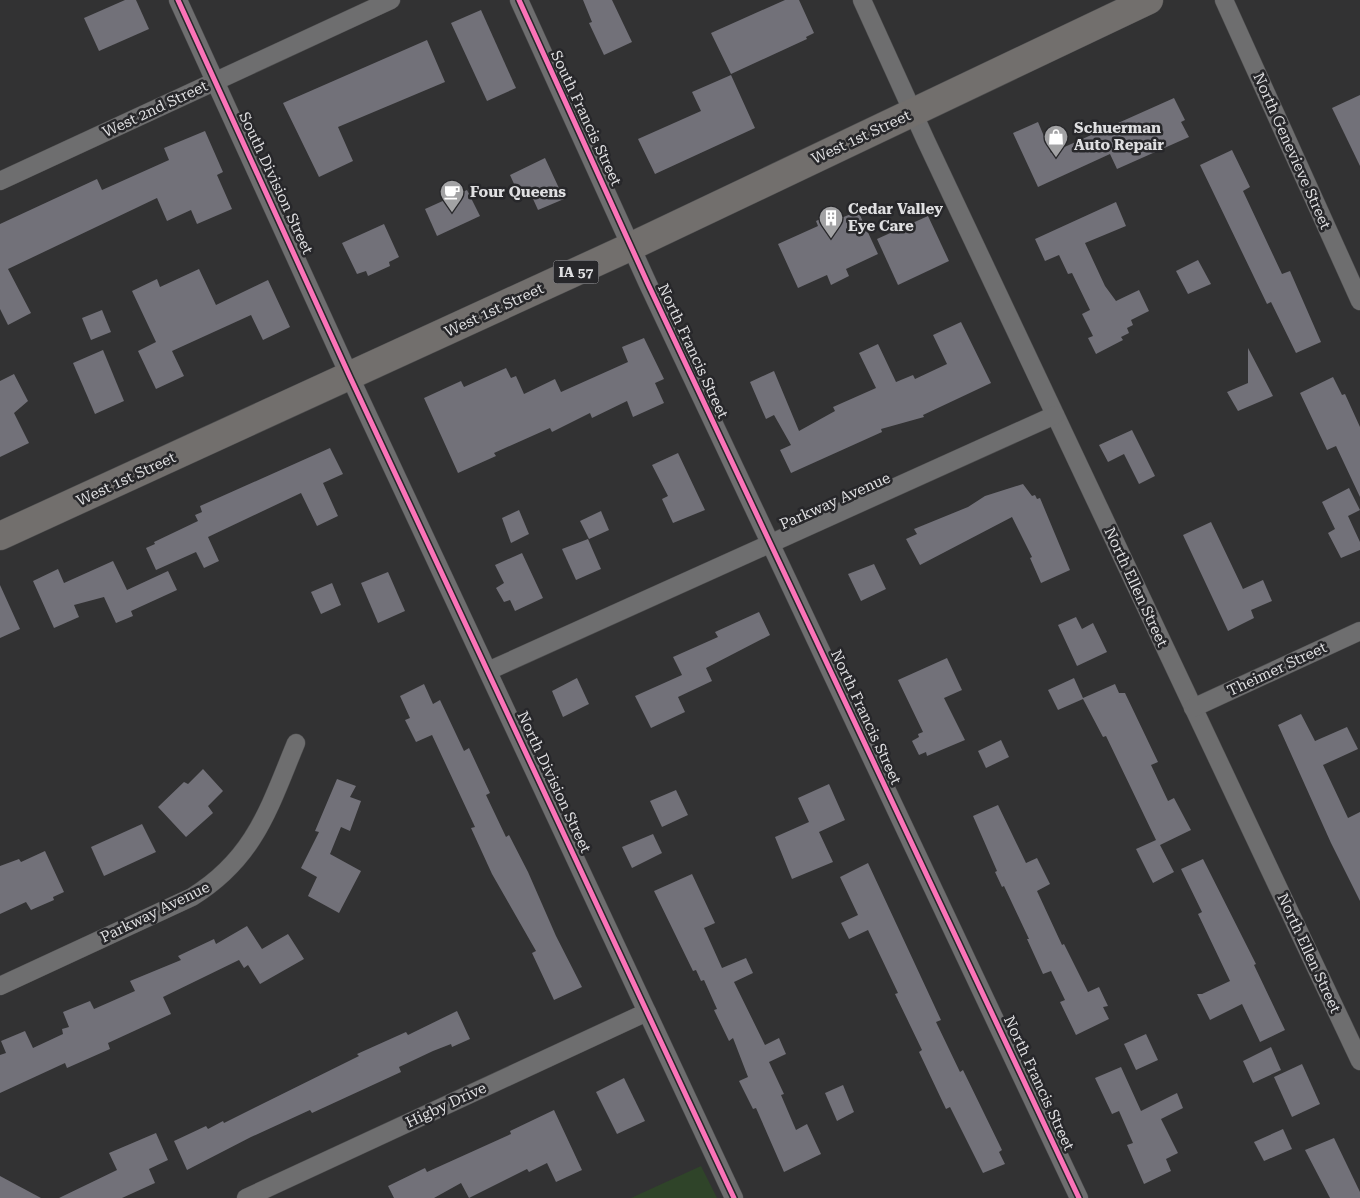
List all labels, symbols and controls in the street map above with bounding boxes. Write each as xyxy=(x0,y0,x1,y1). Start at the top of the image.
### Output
street label: South Francis Street xyxy=(547,48,625,189)
street label: North Genevieve Street xyxy=(1249,70,1335,232)
street label: West 2nd Street xyxy=(100,77,211,141)
street label: West 1st Street xyxy=(809,106,914,168)
street label: South Division Street xyxy=(235,109,317,257)
place label: Schuerman Auto Repair xyxy=(1074,119,1164,154)
shop icon: Schuerman Auto Repair xyxy=(1043,124,1069,158)
cafe icon: Four Queens xyxy=(439,179,465,213)
place label: Four Queens xyxy=(470,183,566,201)
place label: Cedar Valley Eye Care xyxy=(848,200,943,235)
building icon: Cedar Valley Eye Care xyxy=(818,205,844,239)
road number: IA 57 xyxy=(554,260,598,284)
street label: West 1st Street xyxy=(442,279,547,341)
street label: North Francis Street xyxy=(654,281,732,422)
street label: West 1st Street xyxy=(74,448,179,510)
street label: Parkway Avenue xyxy=(777,469,893,533)
street label: North Ellen Street xyxy=(1100,524,1172,650)
street label: Theimer Street xyxy=(1224,638,1330,700)
street label: North Francis Street xyxy=(827,647,905,788)
street label: North Division Street xyxy=(513,708,595,856)
street label: Parkway Avenue xyxy=(97,878,213,946)
street label: North Ellen Street xyxy=(1273,890,1345,1016)
street label: North Francis Street xyxy=(1000,1013,1078,1154)
street label: Higby Drive xyxy=(403,1078,489,1132)

